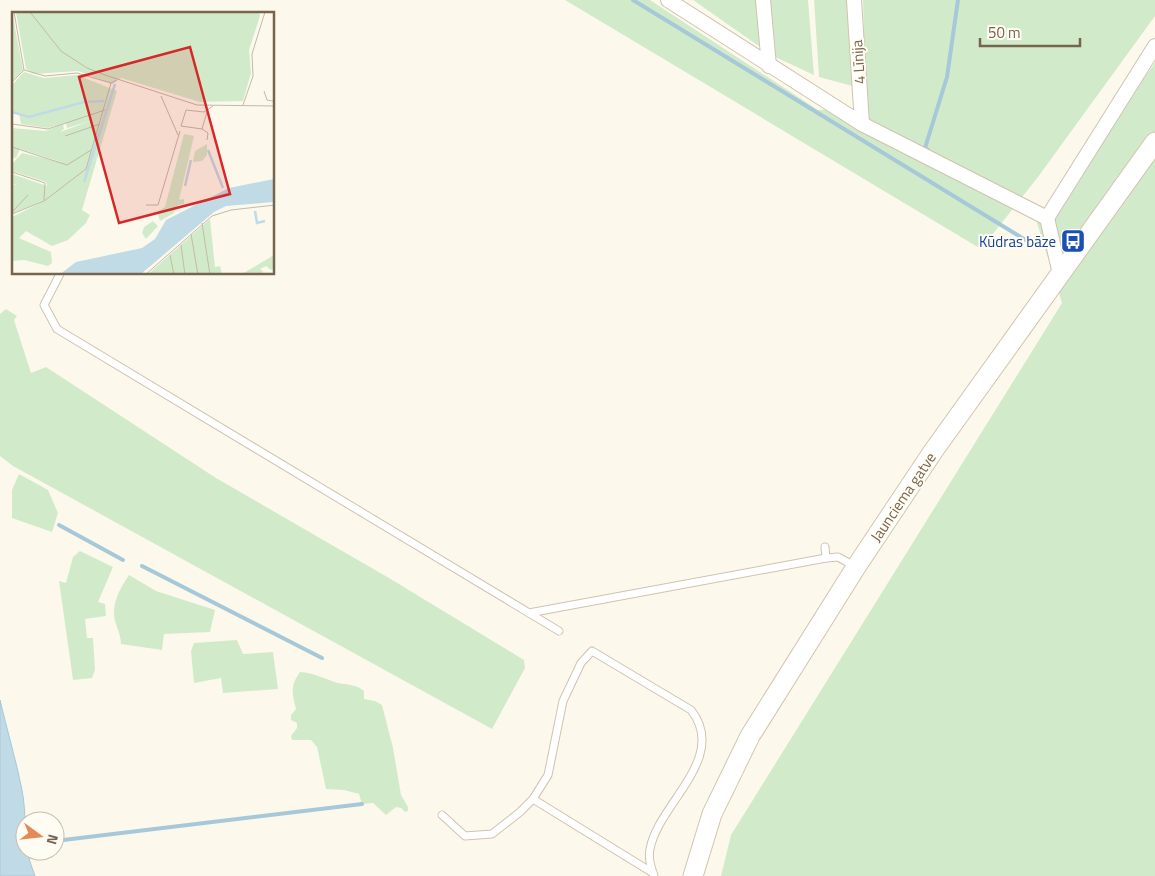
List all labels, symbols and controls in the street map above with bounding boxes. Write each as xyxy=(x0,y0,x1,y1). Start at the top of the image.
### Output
inset map xyxy=(12,12,275,275)
scale bar xyxy=(980,15,1080,47)
text: 50 m xyxy=(988,21,1021,44)
street label: 4 Līnija xyxy=(845,39,871,85)
bus stop icon: Kūdras bāze xyxy=(1060,228,1086,254)
place label: Kūdras bāze xyxy=(979,230,1056,253)
street label: Jaunciema gatve xyxy=(864,448,942,546)
north arrow xyxy=(15,811,65,861)
text: N xyxy=(42,832,64,847)

